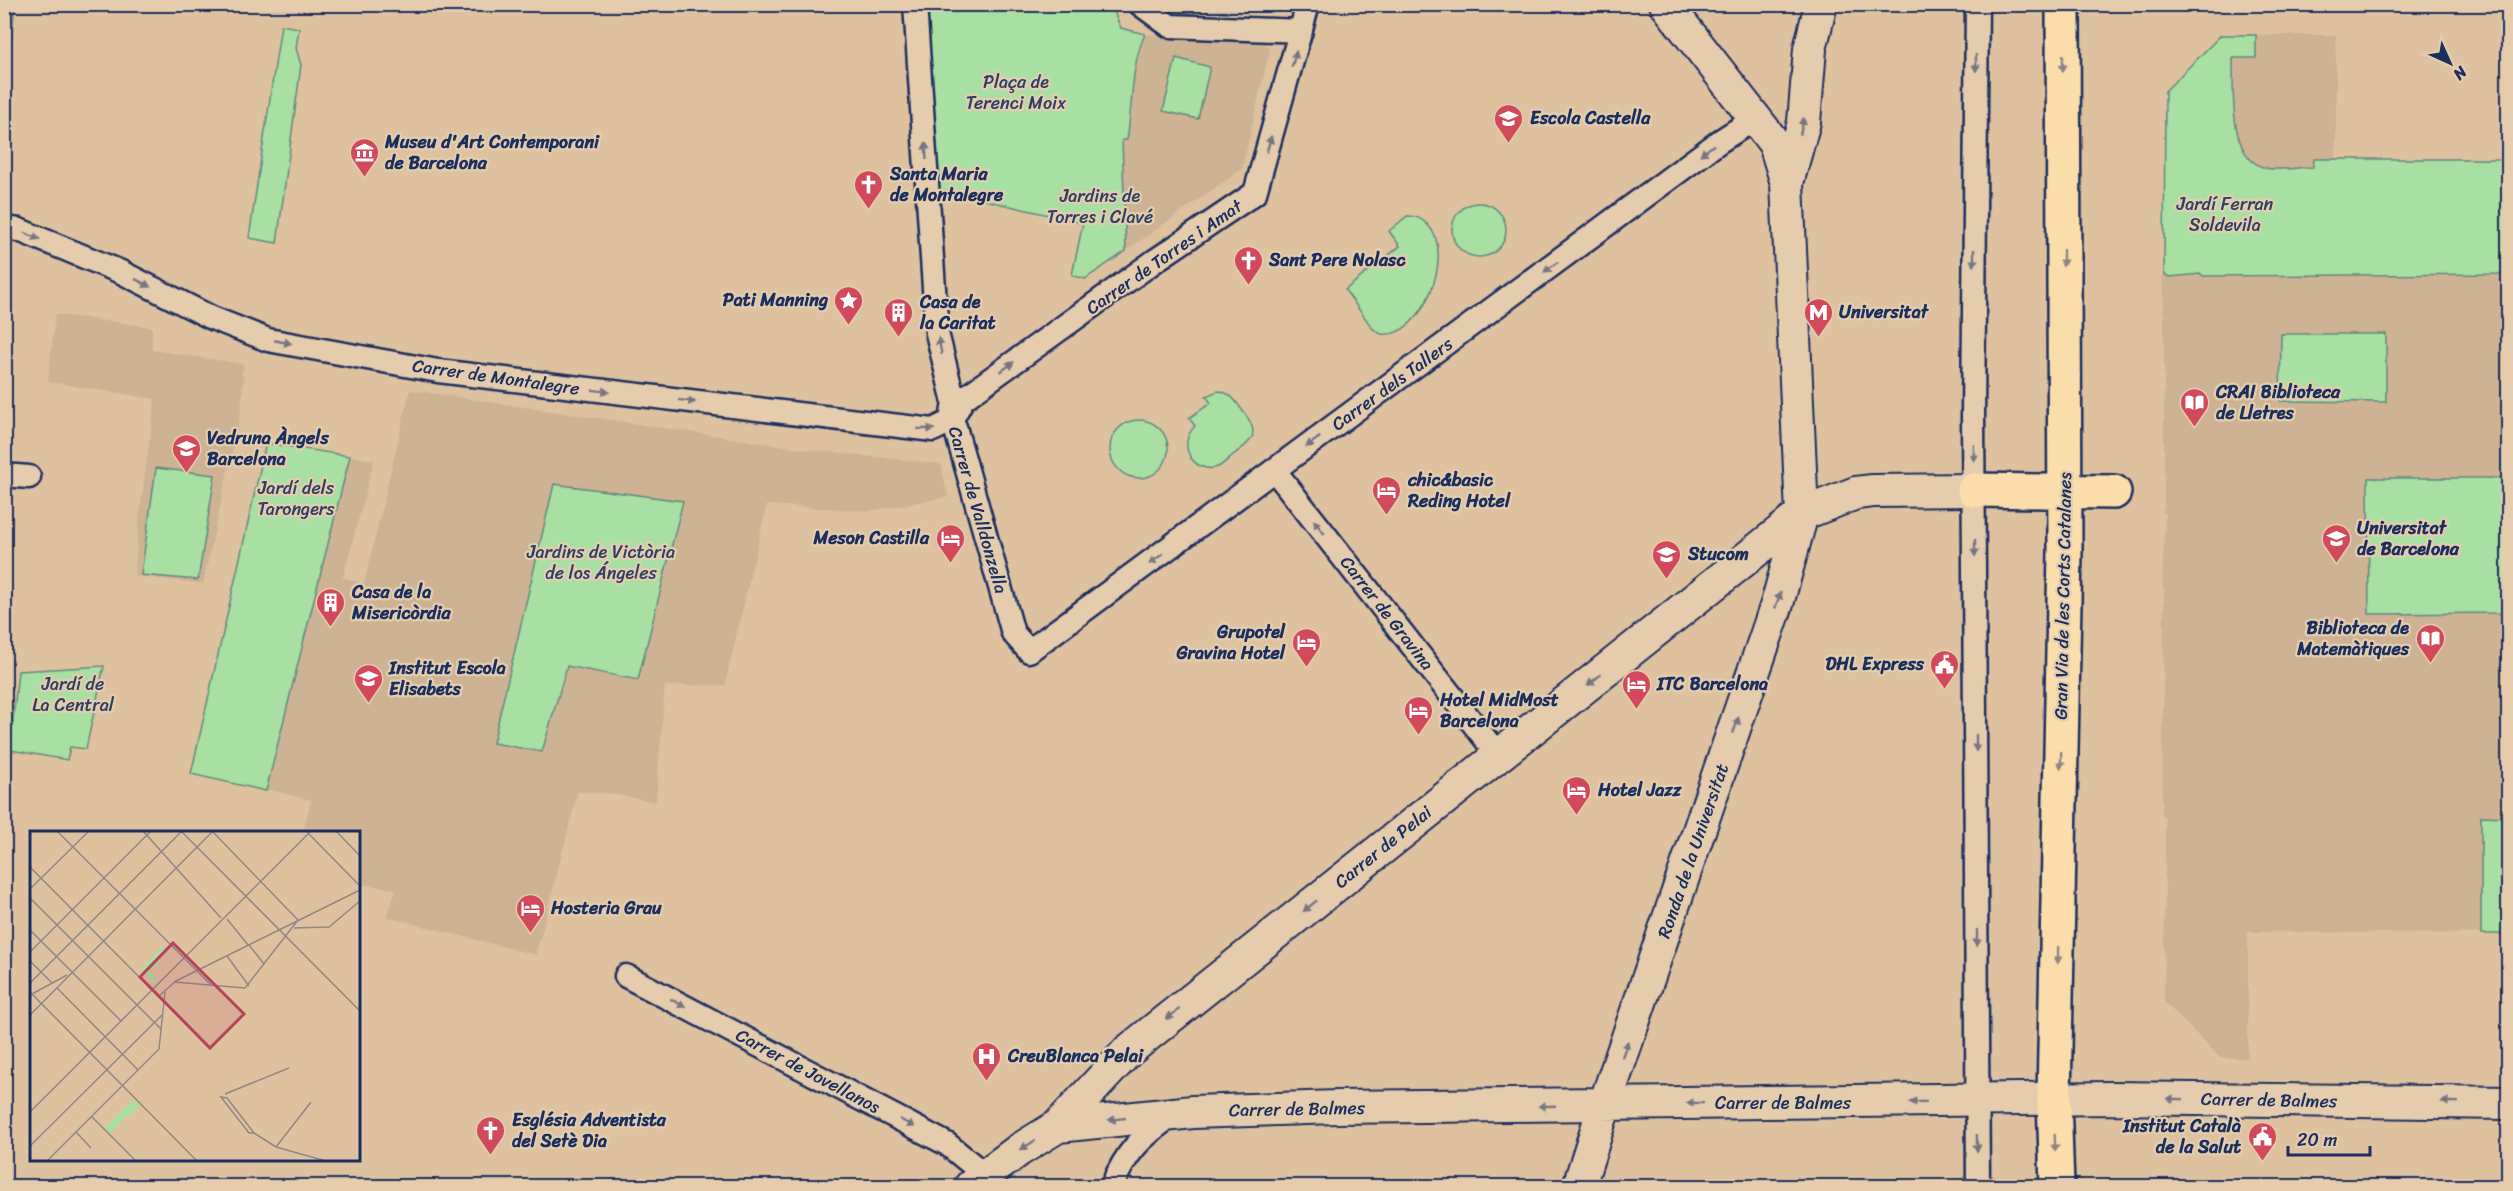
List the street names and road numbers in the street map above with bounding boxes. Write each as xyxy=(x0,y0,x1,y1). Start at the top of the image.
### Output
street label: Carrer de Torres i Amat xyxy=(1079,190,1250,323)
street label: Carrer dels Tallers xyxy=(1324,328,1460,439)
street label: Carrer de Montalegre xyxy=(410,349,582,405)
street label: Carrer de Valldonzella xyxy=(939,423,1017,597)
street label: Gran Via de les Corts Catalanes xyxy=(2045,471,2081,720)
street label: Carrer de Gravina xyxy=(1332,548,1442,678)
street label: Ronda de la Universitat xyxy=(1648,759,1738,943)
street label: Carrer de Pelai xyxy=(1327,797,1440,897)
street label: Carrer de Jovellanos xyxy=(730,1019,887,1123)
street label: Carrer de Balmes xyxy=(2201,1083,2338,1117)
street label: Carrer de Balmes xyxy=(1715,1087,1852,1119)
street label: Carrer de Balmes xyxy=(1229,1092,1366,1126)

